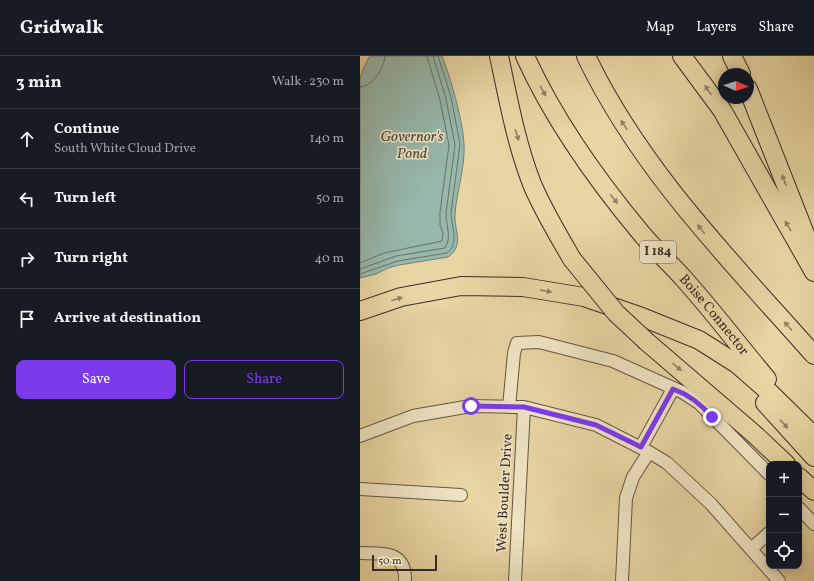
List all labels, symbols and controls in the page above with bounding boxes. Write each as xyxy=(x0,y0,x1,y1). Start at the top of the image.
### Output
text: Gridwalk xyxy=(20,15,104,41)
text: Map xyxy=(646,18,674,37)
text: Layers xyxy=(696,18,736,37)
text: Share xyxy=(758,18,794,37)
north arrow xyxy=(718,68,754,104)
text: 3 min xyxy=(16,71,62,94)
text: Walk · 230 m xyxy=(272,73,344,91)
one-way arrow xyxy=(540,85,546,96)
one-way arrow xyxy=(704,85,712,95)
text: Continue xyxy=(54,119,119,140)
one-way arrow xyxy=(620,119,628,130)
water label: Governor's Pond xyxy=(381,127,444,165)
icon: ahead xyxy=(16,128,38,150)
one-way arrow xyxy=(514,129,520,141)
text: 140 m xyxy=(310,130,344,148)
text: South White Cloud Drive xyxy=(54,140,196,158)
one-way arrow xyxy=(781,174,787,186)
icon: left xyxy=(16,188,38,210)
text: Turn left xyxy=(54,188,116,209)
text: 50 m xyxy=(316,190,344,208)
one-way arrow xyxy=(609,194,618,205)
one-way arrow xyxy=(784,220,791,232)
one-way arrow xyxy=(697,223,706,234)
road number: I 184 xyxy=(640,241,676,263)
icon: right xyxy=(16,248,38,270)
text: Turn right xyxy=(54,248,128,269)
text: 40 m xyxy=(315,250,344,268)
street label: Boise Connector xyxy=(675,270,753,360)
one-way arrow xyxy=(540,288,552,294)
one-way arrow xyxy=(391,296,403,302)
icon: arrive xyxy=(16,308,38,330)
text: Arrive at destination xyxy=(54,308,201,329)
one-way arrow xyxy=(783,321,793,331)
button: Save xyxy=(16,360,176,399)
button: Share xyxy=(184,360,344,399)
one-way arrow xyxy=(671,363,682,372)
route start xyxy=(462,397,480,415)
route end xyxy=(703,408,721,426)
one-way arrow xyxy=(779,419,789,429)
street label: West Boulder Drive xyxy=(492,433,518,553)
map controls xyxy=(766,461,802,569)
button: + xyxy=(766,461,802,497)
button: − xyxy=(766,497,802,533)
button: locate xyxy=(766,533,802,569)
scale bar xyxy=(372,553,437,572)
text: 50 m xyxy=(378,554,402,569)

